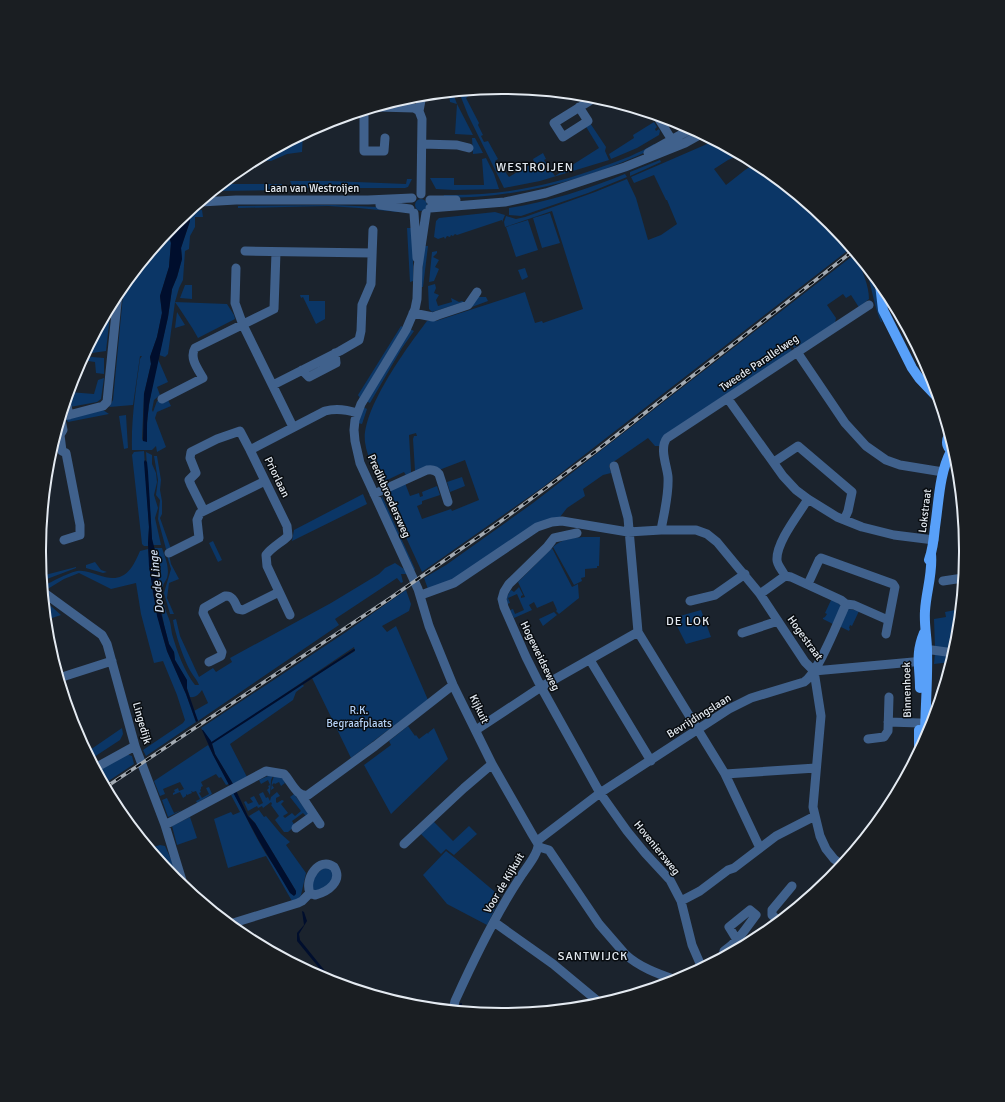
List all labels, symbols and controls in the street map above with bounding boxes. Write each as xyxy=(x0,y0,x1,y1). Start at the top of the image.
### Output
district label: WESTROIJEN xyxy=(496,160,574,175)
street label: Laan van Westroijen xyxy=(265,182,359,195)
street label: Tweede Parallelweg xyxy=(717,332,801,394)
street label: Predikbroedersweg xyxy=(365,452,413,540)
street label: Priorlaan xyxy=(262,455,292,499)
street label: Lokstraat xyxy=(916,488,934,534)
water label: Doode Linge xyxy=(146,549,168,614)
street label: Hogestraat xyxy=(784,613,826,663)
district label: DE LOK xyxy=(666,614,710,629)
street label: Hogeweidseweg xyxy=(518,619,563,693)
street label: Binnenhoek xyxy=(900,661,914,718)
street label: Bevrijdingslaan xyxy=(665,691,733,741)
street label: Kijkuit xyxy=(466,692,492,726)
street label: Lingedijk xyxy=(130,700,154,746)
park label: R.K. Begraafplaats xyxy=(326,704,392,730)
street label: Hoveniersweg xyxy=(631,818,683,878)
street label: Voor de Kijkuit xyxy=(481,850,527,916)
district label: SANTWIJCK xyxy=(558,949,628,964)

